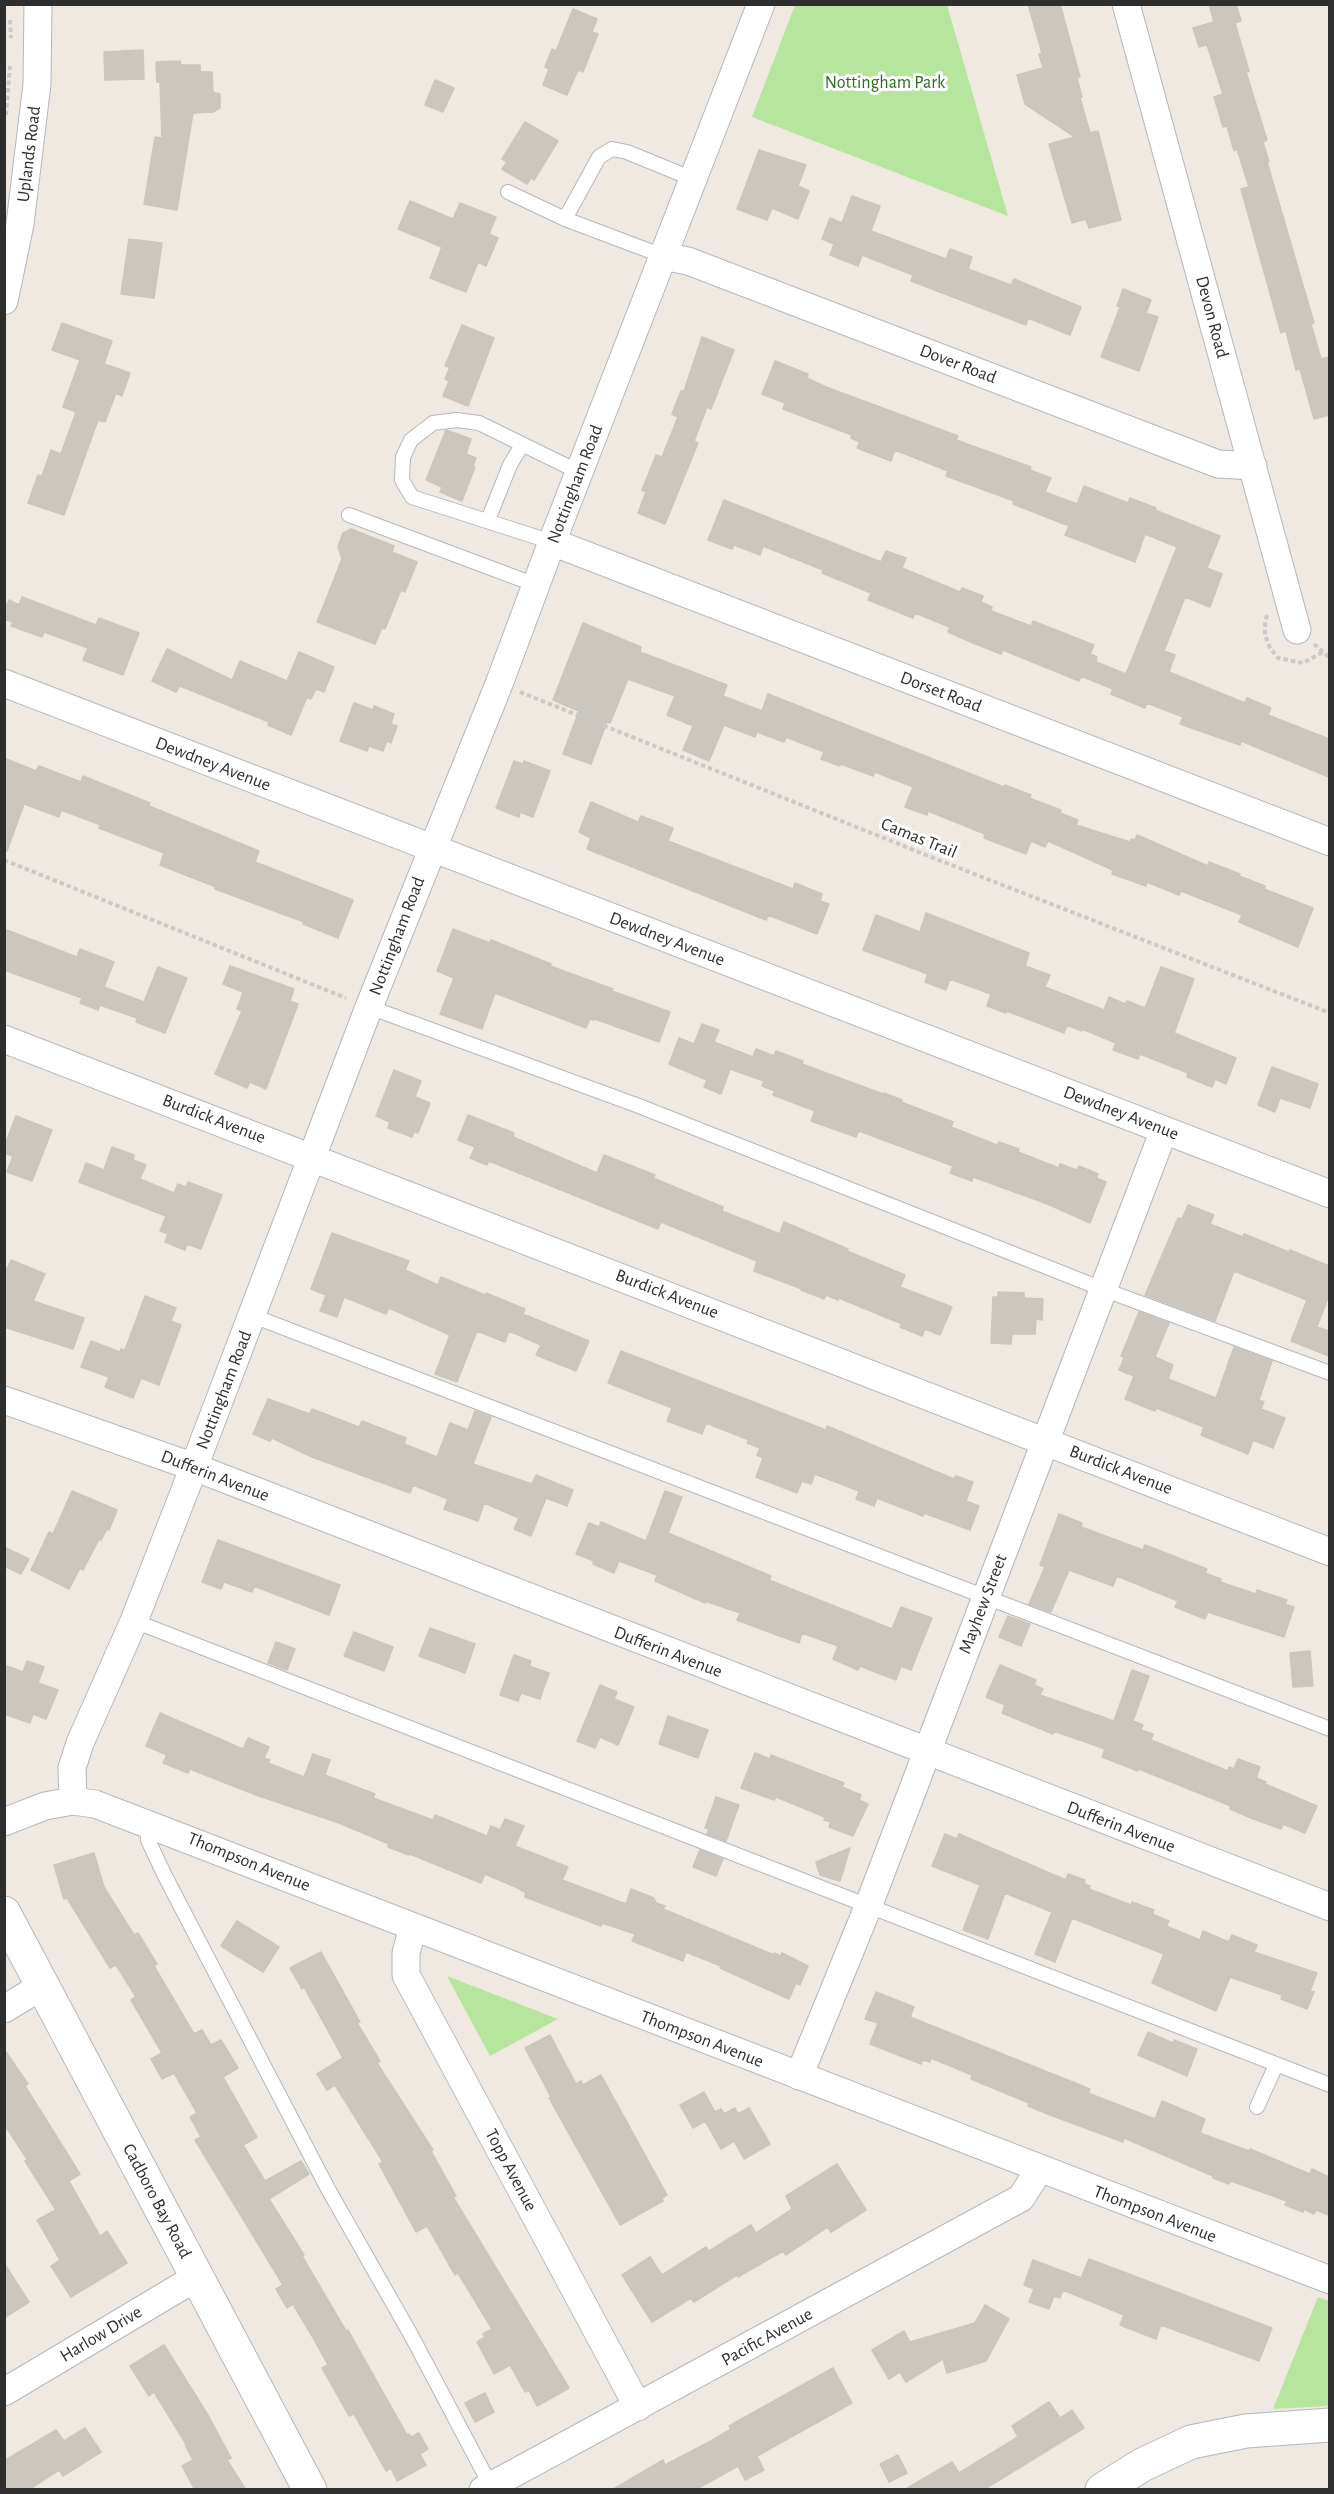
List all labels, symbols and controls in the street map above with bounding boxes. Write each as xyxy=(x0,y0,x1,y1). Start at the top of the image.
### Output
park label: Nottingham Park xyxy=(825,72,945,94)
street label: Uplands Road xyxy=(12,105,46,203)
street label: Devon Road xyxy=(1191,274,1233,360)
street label: Dover Road xyxy=(917,340,999,388)
street label: Nottingham Road xyxy=(542,422,608,546)
street label: Dorset Road xyxy=(897,667,985,717)
street label: Dewdney Avenue xyxy=(152,732,274,796)
street label: Camas Trail xyxy=(878,813,960,863)
street label: Nottingham Road xyxy=(364,874,430,998)
street label: Dewdney Avenue xyxy=(606,907,728,971)
street label: Dewdney Avenue xyxy=(1060,1081,1182,1145)
street label: Burdick Avenue xyxy=(159,1089,269,1149)
street label: Burdick Avenue xyxy=(612,1264,722,1324)
street label: Nottingham Road xyxy=(191,1328,257,1452)
street label: Burdick Avenue xyxy=(1066,1440,1176,1500)
street label: Dufferin Avenue xyxy=(158,1445,272,1507)
street label: Mayhew Street xyxy=(954,1551,1012,1657)
street label: Dufferin Avenue xyxy=(611,1621,725,1683)
street label: Dufferin Avenue xyxy=(1064,1796,1178,1858)
street label: Thompson Avenue xyxy=(185,1828,313,1896)
street label: Thompson Avenue xyxy=(637,2006,767,2072)
street label: Topp Avenue xyxy=(480,2125,542,2215)
street label: Cadboro Bay Road xyxy=(118,2140,196,2262)
street label: Thompson Avenue xyxy=(1090,2181,1220,2247)
street label: Harlow Drive xyxy=(56,2301,146,2367)
street label: Pacific Avenue xyxy=(718,2303,816,2371)

